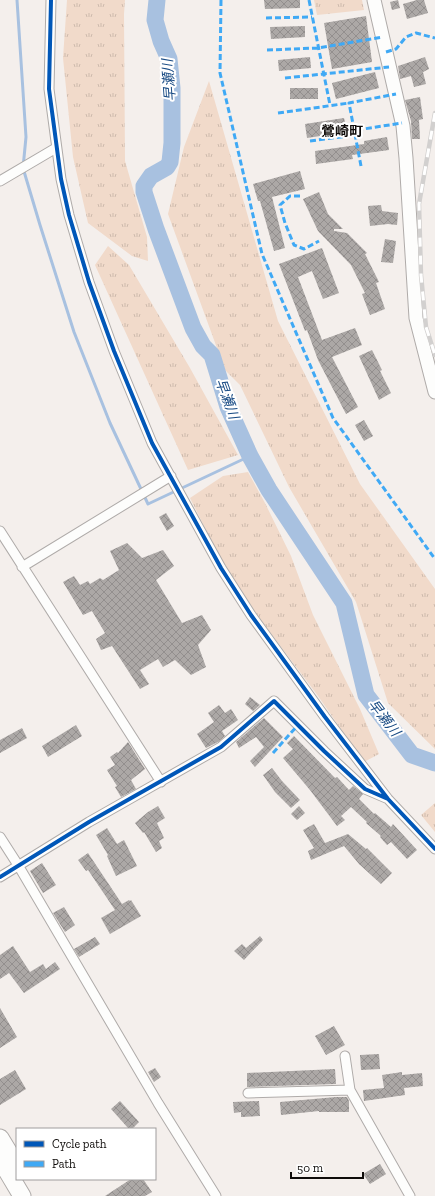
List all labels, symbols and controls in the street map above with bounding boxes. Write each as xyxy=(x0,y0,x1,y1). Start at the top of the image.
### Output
water label: 早瀬川 xyxy=(159,56,179,102)
district label: 鶯崎町 xyxy=(321,123,363,140)
water label: 早瀬川 xyxy=(212,376,243,424)
water label: 早瀬川 xyxy=(364,696,405,741)
legend xyxy=(16,1128,156,1180)
text: Cycle path xyxy=(52,1137,107,1151)
scale bar xyxy=(291,1154,363,1180)
text: Path xyxy=(52,1157,76,1171)
text: 50 m xyxy=(297,1161,324,1175)

